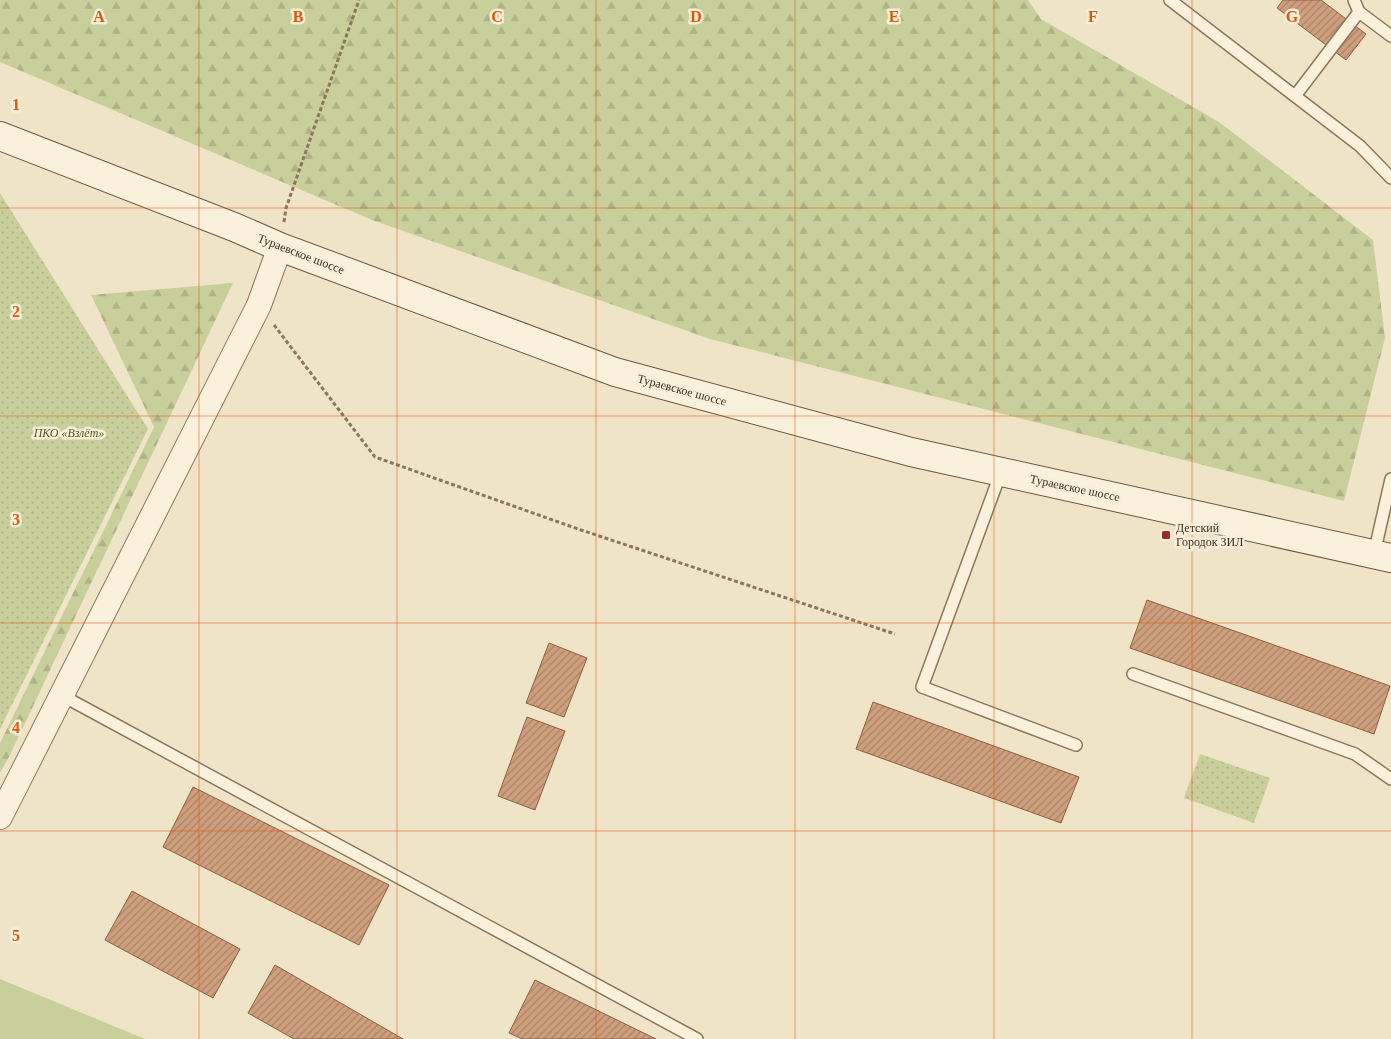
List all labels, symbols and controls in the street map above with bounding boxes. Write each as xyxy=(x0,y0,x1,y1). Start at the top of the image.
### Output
text: A xyxy=(93,8,105,25)
text: B xyxy=(293,8,304,25)
text: C xyxy=(491,8,503,25)
text: D xyxy=(690,8,702,25)
text: E xyxy=(889,8,899,25)
text: F xyxy=(1088,8,1098,25)
text: G xyxy=(1286,8,1299,25)
text: 1 xyxy=(12,96,20,113)
street label: Тураевское шоссе xyxy=(256,231,346,277)
text: 2 xyxy=(12,303,20,320)
street label: Тураевское шоссе xyxy=(636,371,728,409)
park label: ПКО «Взлёт» xyxy=(33,426,104,440)
street label: Тураевское шоссе xyxy=(1029,472,1121,504)
text: 3 xyxy=(12,511,20,528)
place label: Детский Городок ЗИЛ xyxy=(1176,521,1243,549)
marker: Детский Городок ЗИЛ xyxy=(1160,529,1172,541)
text: 4 xyxy=(12,719,20,736)
text: 5 xyxy=(12,927,20,944)

